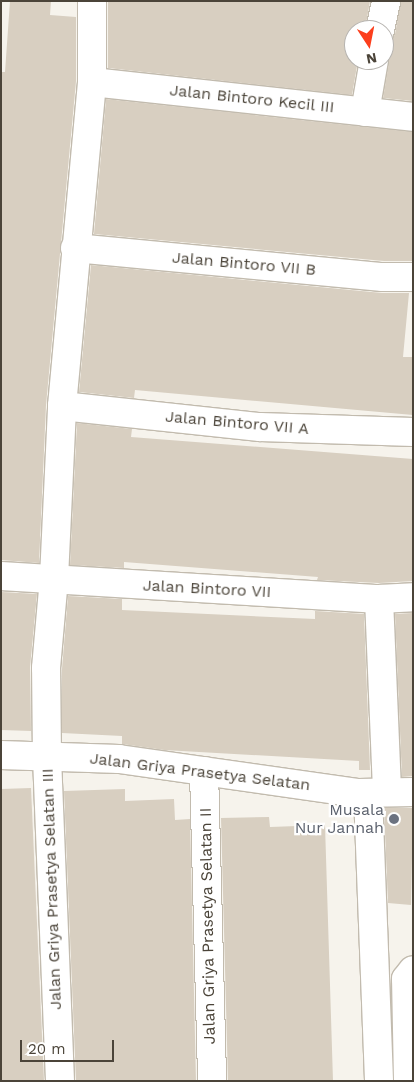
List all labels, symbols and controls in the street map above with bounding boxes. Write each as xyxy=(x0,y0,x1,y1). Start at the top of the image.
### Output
north arrow xyxy=(344,20,394,70)
text: N xyxy=(365,50,378,68)
street label: Jalan Bintoro Kecil III xyxy=(168,81,336,117)
street label: Jalan Bintoro VII B xyxy=(171,248,317,280)
street label: Jalan Bintoro VII A xyxy=(164,407,310,439)
street label: Jalan Bintoro VII xyxy=(142,576,272,602)
street label: Jalan Griya Prasetya Selatan xyxy=(88,749,312,795)
street label: Jalan Griya Prasetya Selatan III xyxy=(38,768,66,1010)
place label: Musala Nur Jannah xyxy=(294,800,384,838)
street label: Jalan Griya Prasetya Selatan II xyxy=(196,807,220,1045)
marker: Musala Nur Jannah xyxy=(388,813,400,825)
scale bar xyxy=(22,1030,116,1062)
text: 20 m xyxy=(28,1040,66,1058)

